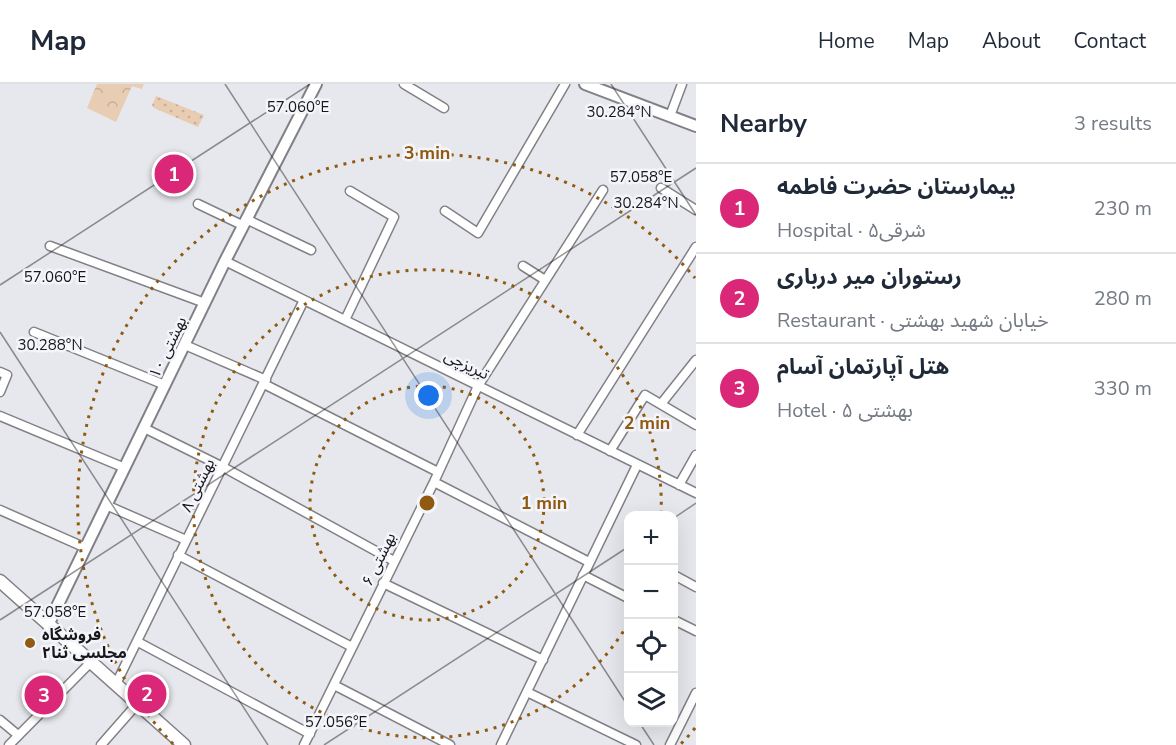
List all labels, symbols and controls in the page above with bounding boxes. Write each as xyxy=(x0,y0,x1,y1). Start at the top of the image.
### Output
text: Map xyxy=(30,22,86,60)
text: Home xyxy=(818,27,875,55)
text: Map xyxy=(908,27,949,55)
text: About xyxy=(982,27,1040,55)
text: Contact xyxy=(1073,27,1146,55)
text: 57.060°E xyxy=(267,97,329,117)
text: 30.284°N xyxy=(586,102,652,122)
text: Nearby xyxy=(720,106,807,141)
text: 3 results xyxy=(1074,110,1152,137)
text: 3 min xyxy=(404,141,450,165)
pin: 1 xyxy=(154,152,194,196)
text: 57.058°E xyxy=(610,167,672,187)
text: بیمارستان حضرت فاطمه xyxy=(777,172,1016,202)
text: 30.284°N xyxy=(613,193,679,213)
text: 1 xyxy=(734,195,746,222)
text: 230 m xyxy=(1094,195,1152,222)
text: Hospital · شرقی۵ xyxy=(777,217,926,244)
text: رستوران میر درباری xyxy=(777,262,962,292)
text: 57.060°E xyxy=(24,267,86,287)
text: 2 xyxy=(734,285,746,312)
text: 280 m xyxy=(1094,285,1152,312)
text: Restaurant · خیابان شهید بهشتی xyxy=(777,307,1049,334)
street label: بهشتی ۱۰ xyxy=(144,313,192,382)
text: 30.288°N xyxy=(17,335,83,355)
street label: تبریزچی xyxy=(440,345,493,385)
text: هتل آپارتمان آسام xyxy=(777,352,949,382)
text: 3 xyxy=(734,375,746,402)
text: 330 m xyxy=(1094,375,1152,402)
your location xyxy=(414,381,443,410)
text: Hotel · بهشتی ۵ xyxy=(777,397,913,424)
text: 2 min xyxy=(624,411,670,435)
street label: بهشتی ۸ xyxy=(176,455,220,516)
text: 1 min xyxy=(521,491,567,515)
centre of rings xyxy=(417,493,437,513)
map controls xyxy=(624,511,678,727)
button: + xyxy=(624,511,678,565)
street label: بهشتی ۶ xyxy=(357,529,401,590)
button: − xyxy=(624,565,678,619)
text: 57.058°E xyxy=(24,602,86,622)
button: locate xyxy=(624,619,678,673)
place label: فروشگاه مجلسی ثنا۲ xyxy=(42,624,127,664)
marker: فروشگاه مجلسی ثنا۲ xyxy=(23,636,37,650)
pin: 3 xyxy=(24,672,63,718)
pin: 2 xyxy=(128,672,166,716)
button: layers xyxy=(624,673,678,727)
text: 57.056°E xyxy=(305,712,367,732)

